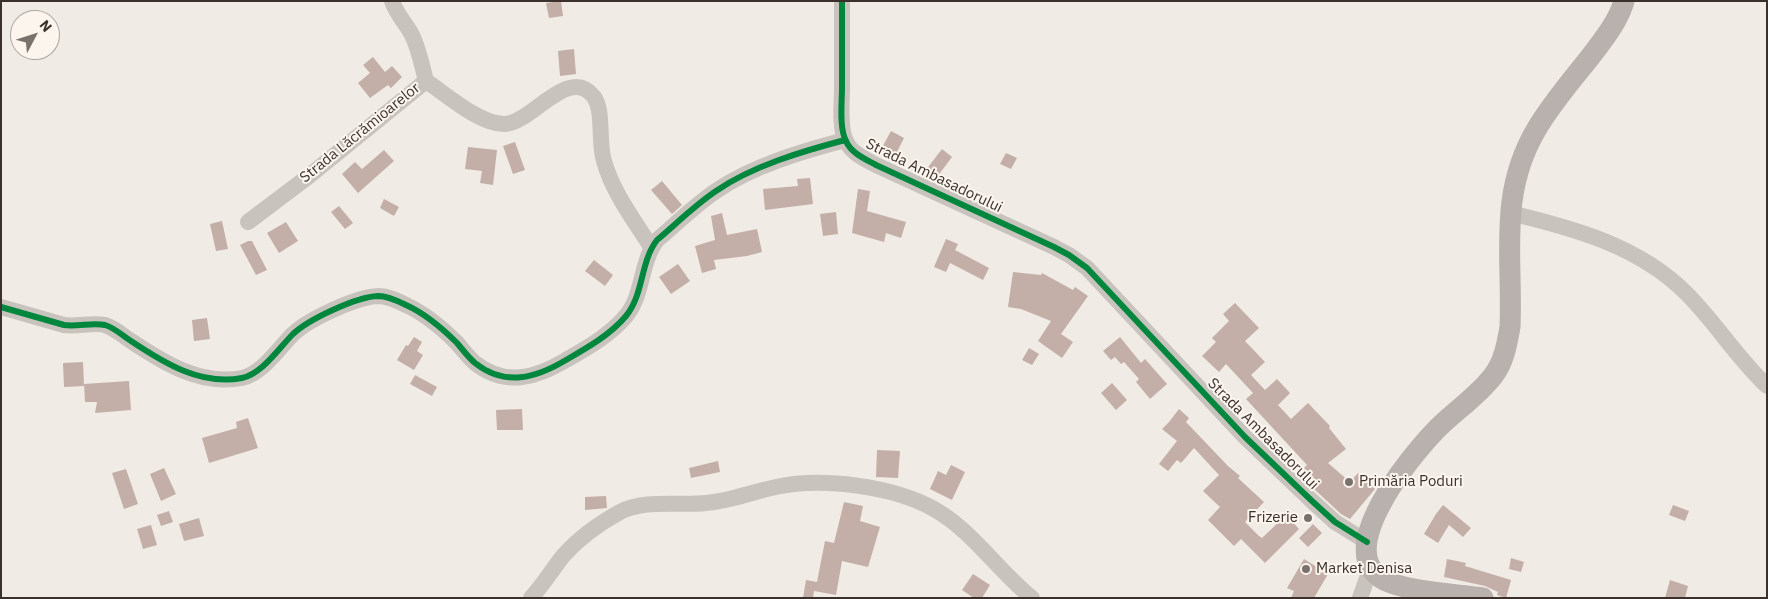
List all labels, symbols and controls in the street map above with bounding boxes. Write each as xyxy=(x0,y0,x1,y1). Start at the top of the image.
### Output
north arrow xyxy=(10,10,60,60)
text: N xyxy=(36,16,56,36)
street label: Strada Lăcrămioarelor xyxy=(296,79,424,187)
street label: Strada Ambasadorului xyxy=(863,135,1005,217)
street label: Strada Ambasadorului xyxy=(1204,375,1322,493)
place label: Primăria Poduri xyxy=(1359,473,1463,491)
marker: Primăria Poduri xyxy=(1343,476,1355,488)
place label: Frizerie xyxy=(1248,509,1298,527)
marker: Frizerie xyxy=(1302,512,1314,524)
place label: Market Denisa xyxy=(1316,560,1412,578)
marker: Market Denisa xyxy=(1300,563,1312,575)

